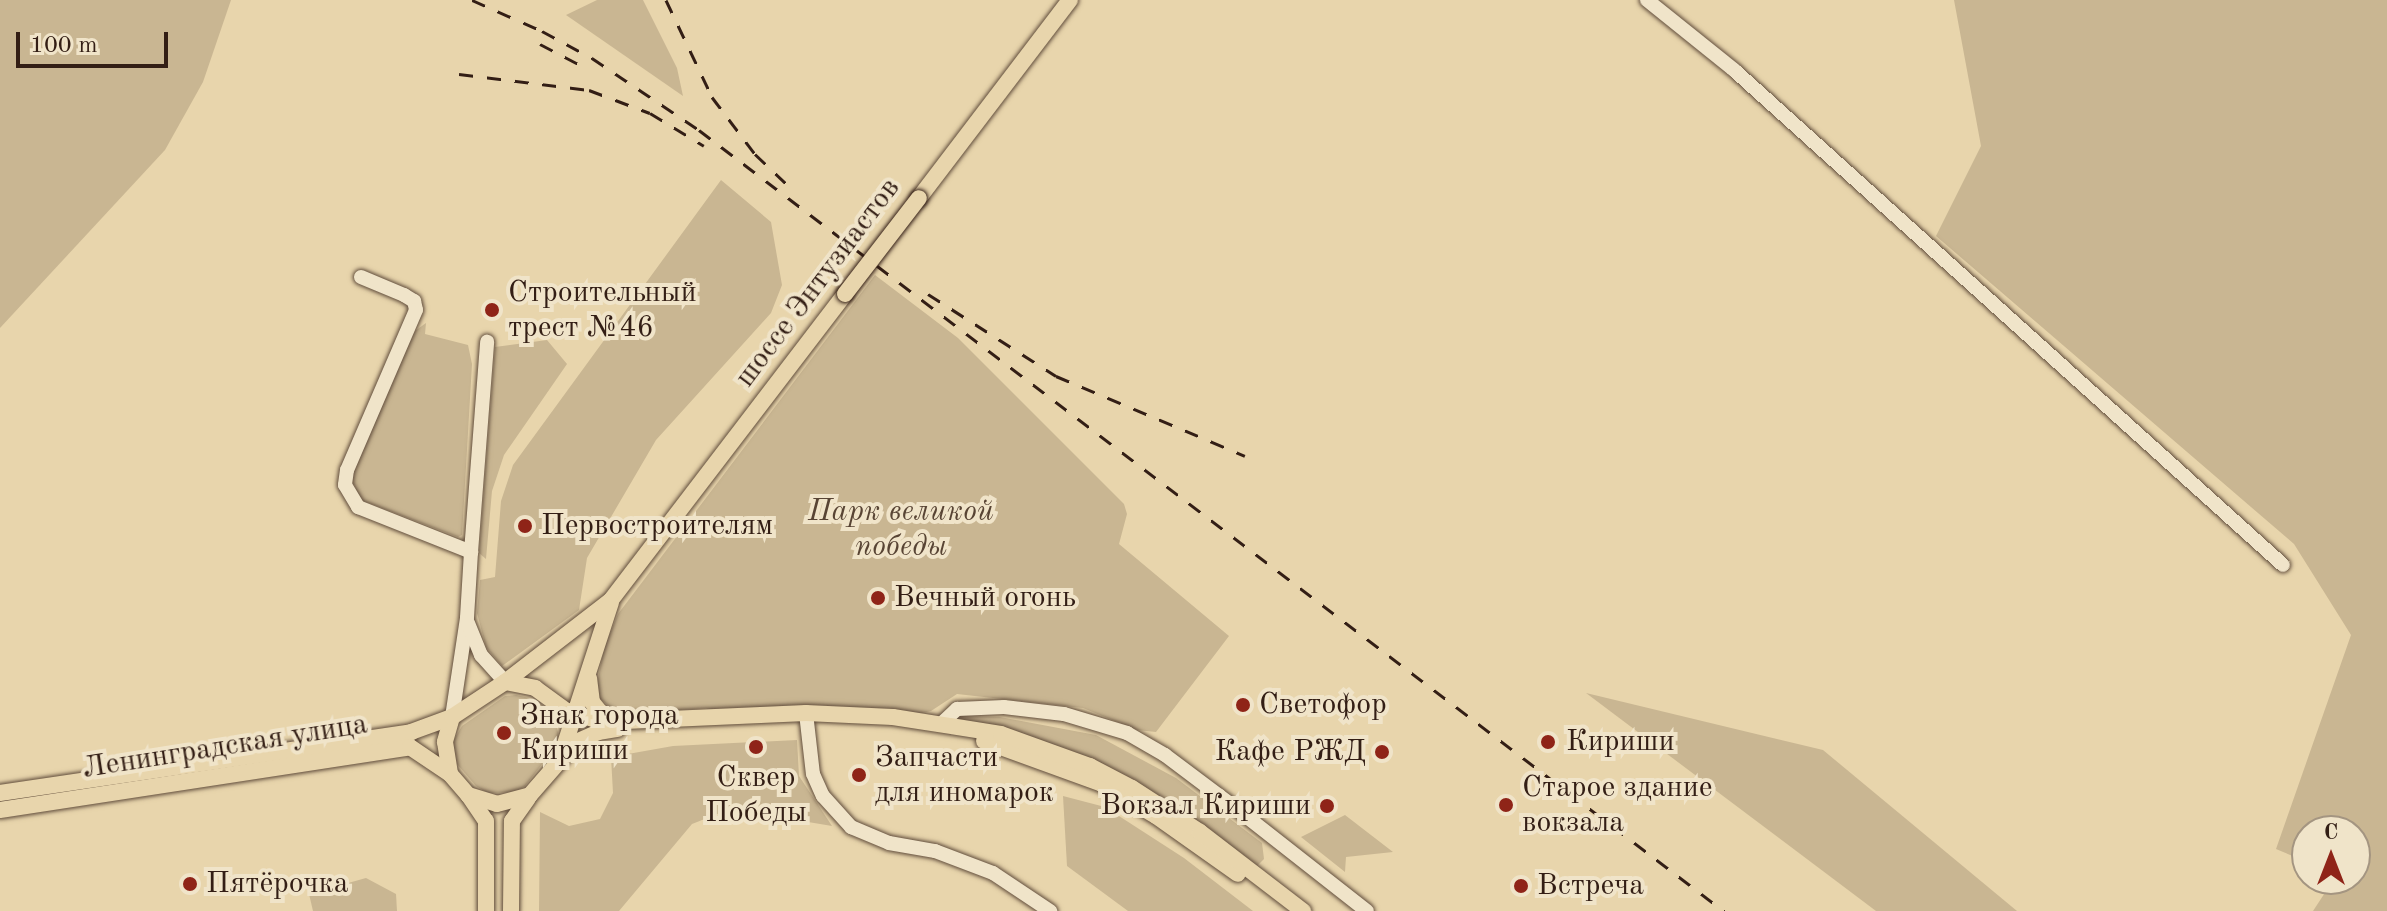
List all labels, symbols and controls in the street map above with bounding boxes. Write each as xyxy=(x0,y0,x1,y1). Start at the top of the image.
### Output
scale bar xyxy=(20,16,172,66)
text: 100 m xyxy=(30,34,98,58)
street label: шоссе Энтузиастов xyxy=(728,171,908,395)
place label: Строительный трест №46 xyxy=(508,275,697,346)
marker: Строительный трест №46 xyxy=(483,301,501,319)
park label: Парк великой победы xyxy=(808,494,994,564)
place label: Первостроителям xyxy=(541,508,773,544)
marker: Первостроителям xyxy=(516,517,534,535)
place label: Вечный огонь xyxy=(894,580,1076,616)
marker: Вечный огонь xyxy=(869,589,887,607)
place label: Светофор xyxy=(1259,687,1387,723)
marker: Светофор xyxy=(1234,696,1252,714)
place label: Знак города Кириши xyxy=(520,698,679,768)
street label: Ленинградская улица xyxy=(80,707,370,787)
marker: Знак города Кириши xyxy=(495,724,513,742)
place label: Кириши xyxy=(1566,724,1675,760)
marker: Кириши xyxy=(1537,731,1559,753)
place label: Кафе РЖД xyxy=(1214,734,1366,770)
marker: Сквер Победы xyxy=(747,738,765,756)
place label: Запчасти для иномарок xyxy=(875,740,1054,810)
marker: Кафе РЖД xyxy=(1373,743,1391,761)
place label: Сквер Победы xyxy=(705,760,807,830)
marker: Запчасти для иномарок xyxy=(850,766,868,784)
place label: Старое здание вокзала xyxy=(1522,770,1713,840)
place label: Вокзал Кириши xyxy=(1100,788,1311,824)
marker: Старое здание вокзала xyxy=(1497,796,1515,814)
marker: Вокзал Кириши xyxy=(1318,797,1336,815)
north arrow xyxy=(2291,815,2371,895)
text: С xyxy=(2324,822,2338,844)
place label: Пятёрочка xyxy=(206,866,348,902)
place label: Встреча xyxy=(1537,868,1644,904)
marker: Пятёрочка xyxy=(181,875,199,893)
marker: Встреча xyxy=(1512,877,1530,895)

